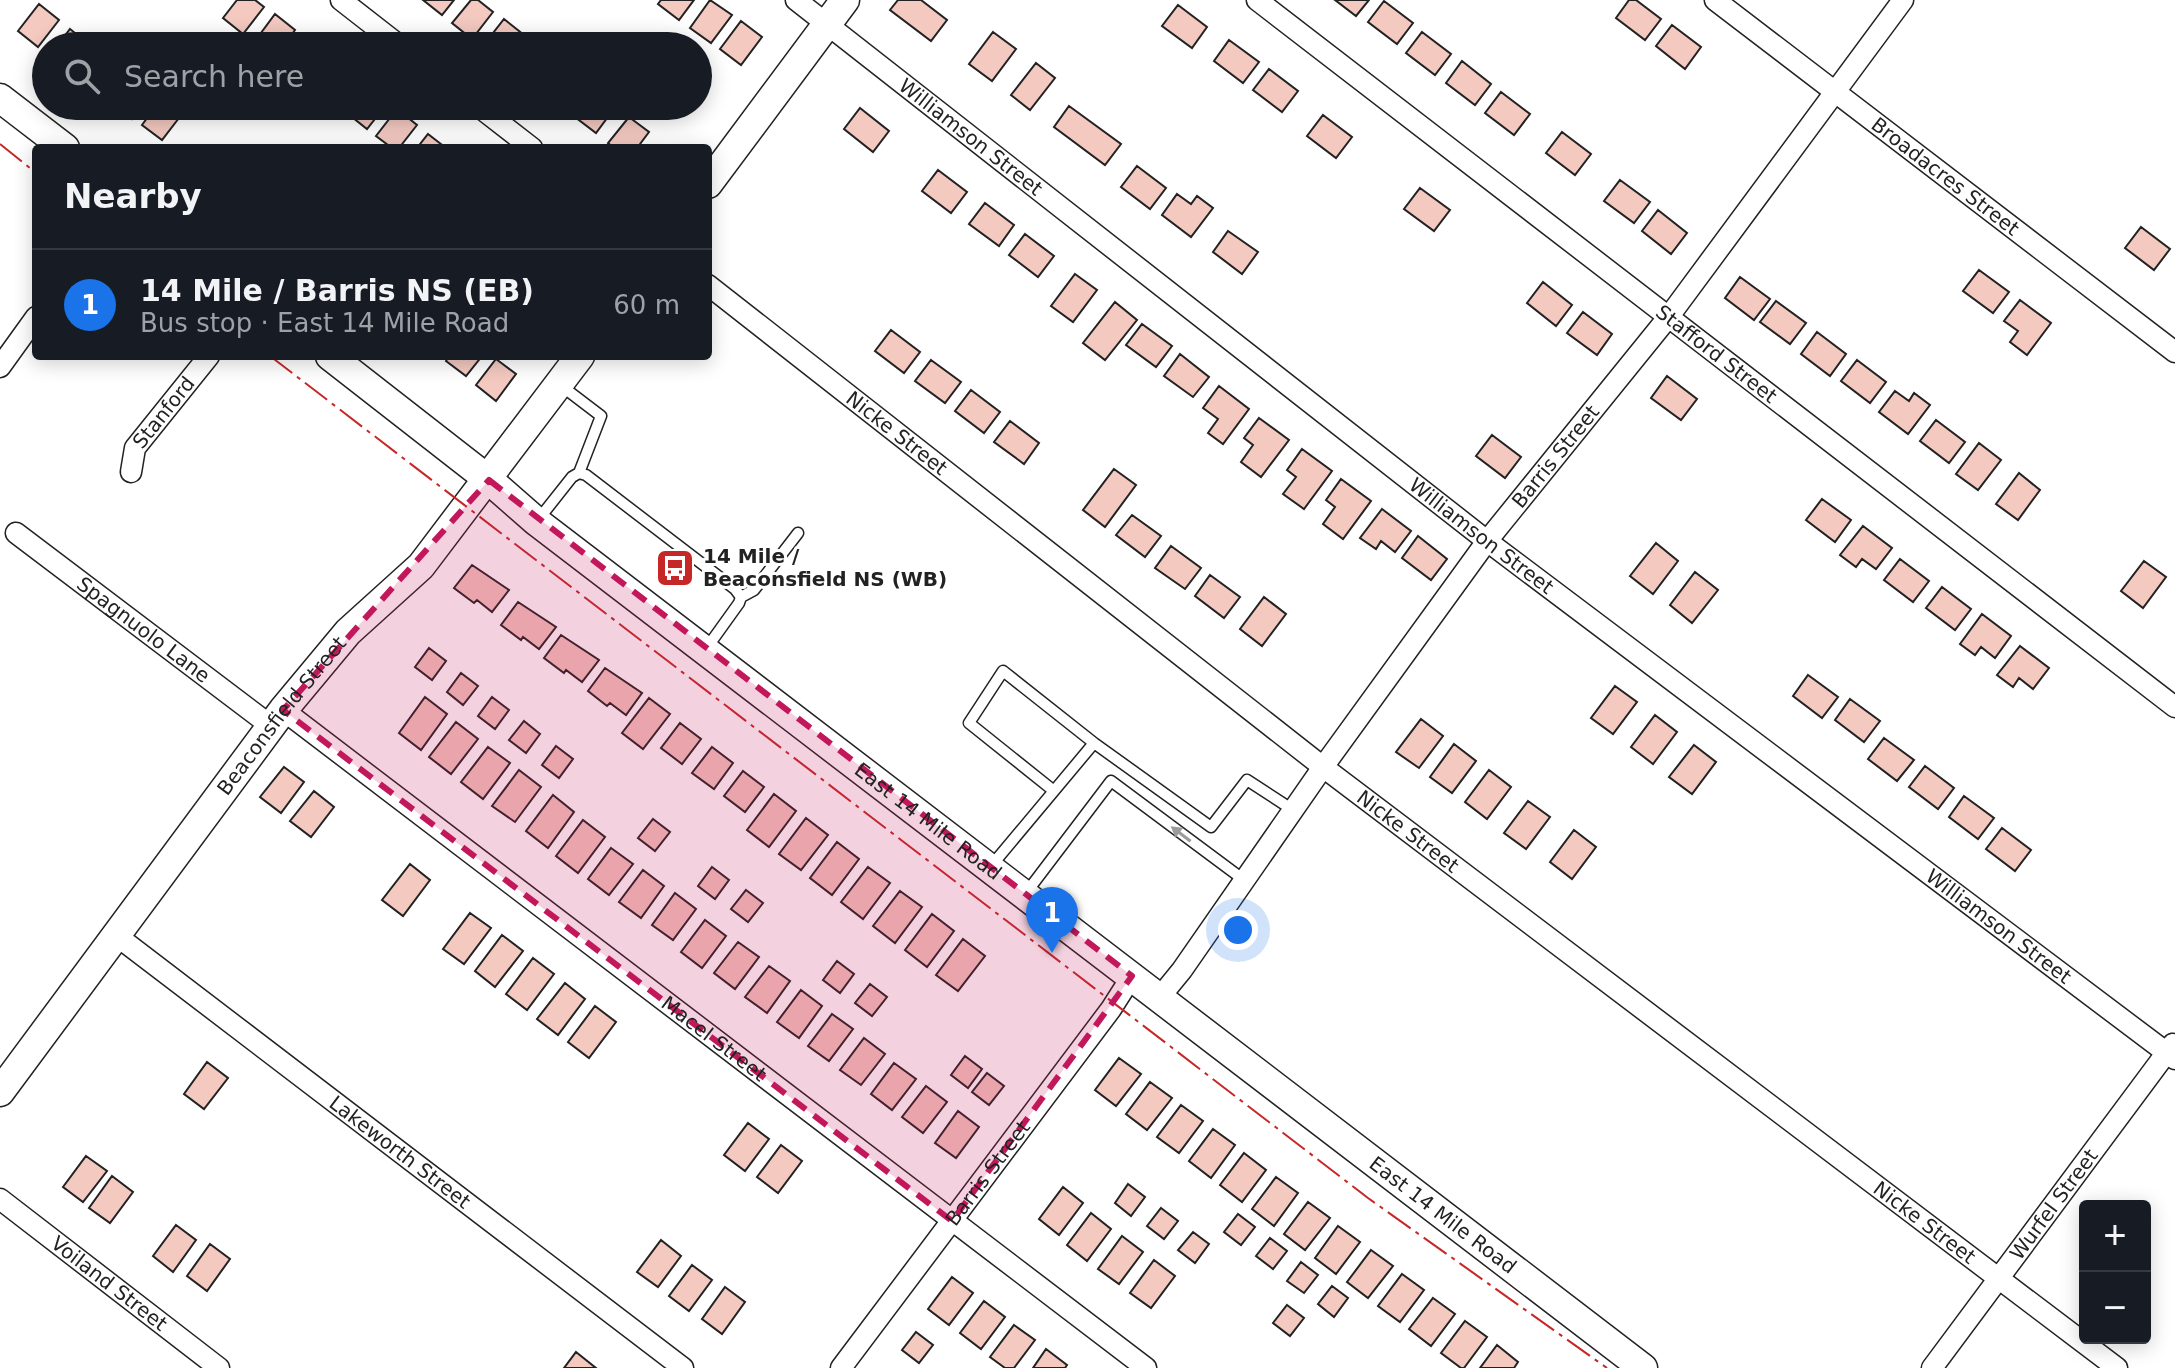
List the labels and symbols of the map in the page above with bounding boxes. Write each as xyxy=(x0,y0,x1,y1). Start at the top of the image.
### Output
street label: Williamson Street xyxy=(894,73,1048,201)
street label: Broadacres Street xyxy=(1867,112,2024,240)
street label: Stafford Street xyxy=(1651,300,1782,408)
street label: Stanford xyxy=(128,372,200,453)
street label: Nicke Street xyxy=(842,386,952,480)
street label: Barris Street xyxy=(1507,400,1604,513)
street label: Williamson Street xyxy=(1404,473,1559,599)
place label: 14 Mile / Beaconsfield NS (WB) xyxy=(703,544,947,591)
bus stop icon: 14 Mile / Beaconsfield NS (WB) xyxy=(654,547,696,589)
street label: Spagnuolo Lane xyxy=(72,572,215,688)
street label: Beaconsfield Street xyxy=(212,631,351,800)
street label: East 14 Mile Road xyxy=(850,757,1006,885)
street label: Nicke Street xyxy=(1352,785,1464,878)
one-way arrow xyxy=(1171,826,1192,842)
street label: Williamson Street xyxy=(1921,864,2076,989)
pin: 1 xyxy=(1026,887,1078,953)
your location xyxy=(1218,910,1258,950)
street label: Macel Street xyxy=(657,991,771,1086)
street label: Lakeworth Street xyxy=(325,1091,475,1214)
street label: Barris Street xyxy=(940,1116,1035,1230)
street label: Wurfel Street xyxy=(2005,1144,2103,1264)
street label: East 14 Mile Road xyxy=(1365,1151,1521,1279)
street label: Nicke Street xyxy=(1869,1176,1981,1269)
street label: Voiland Street xyxy=(46,1231,172,1336)

